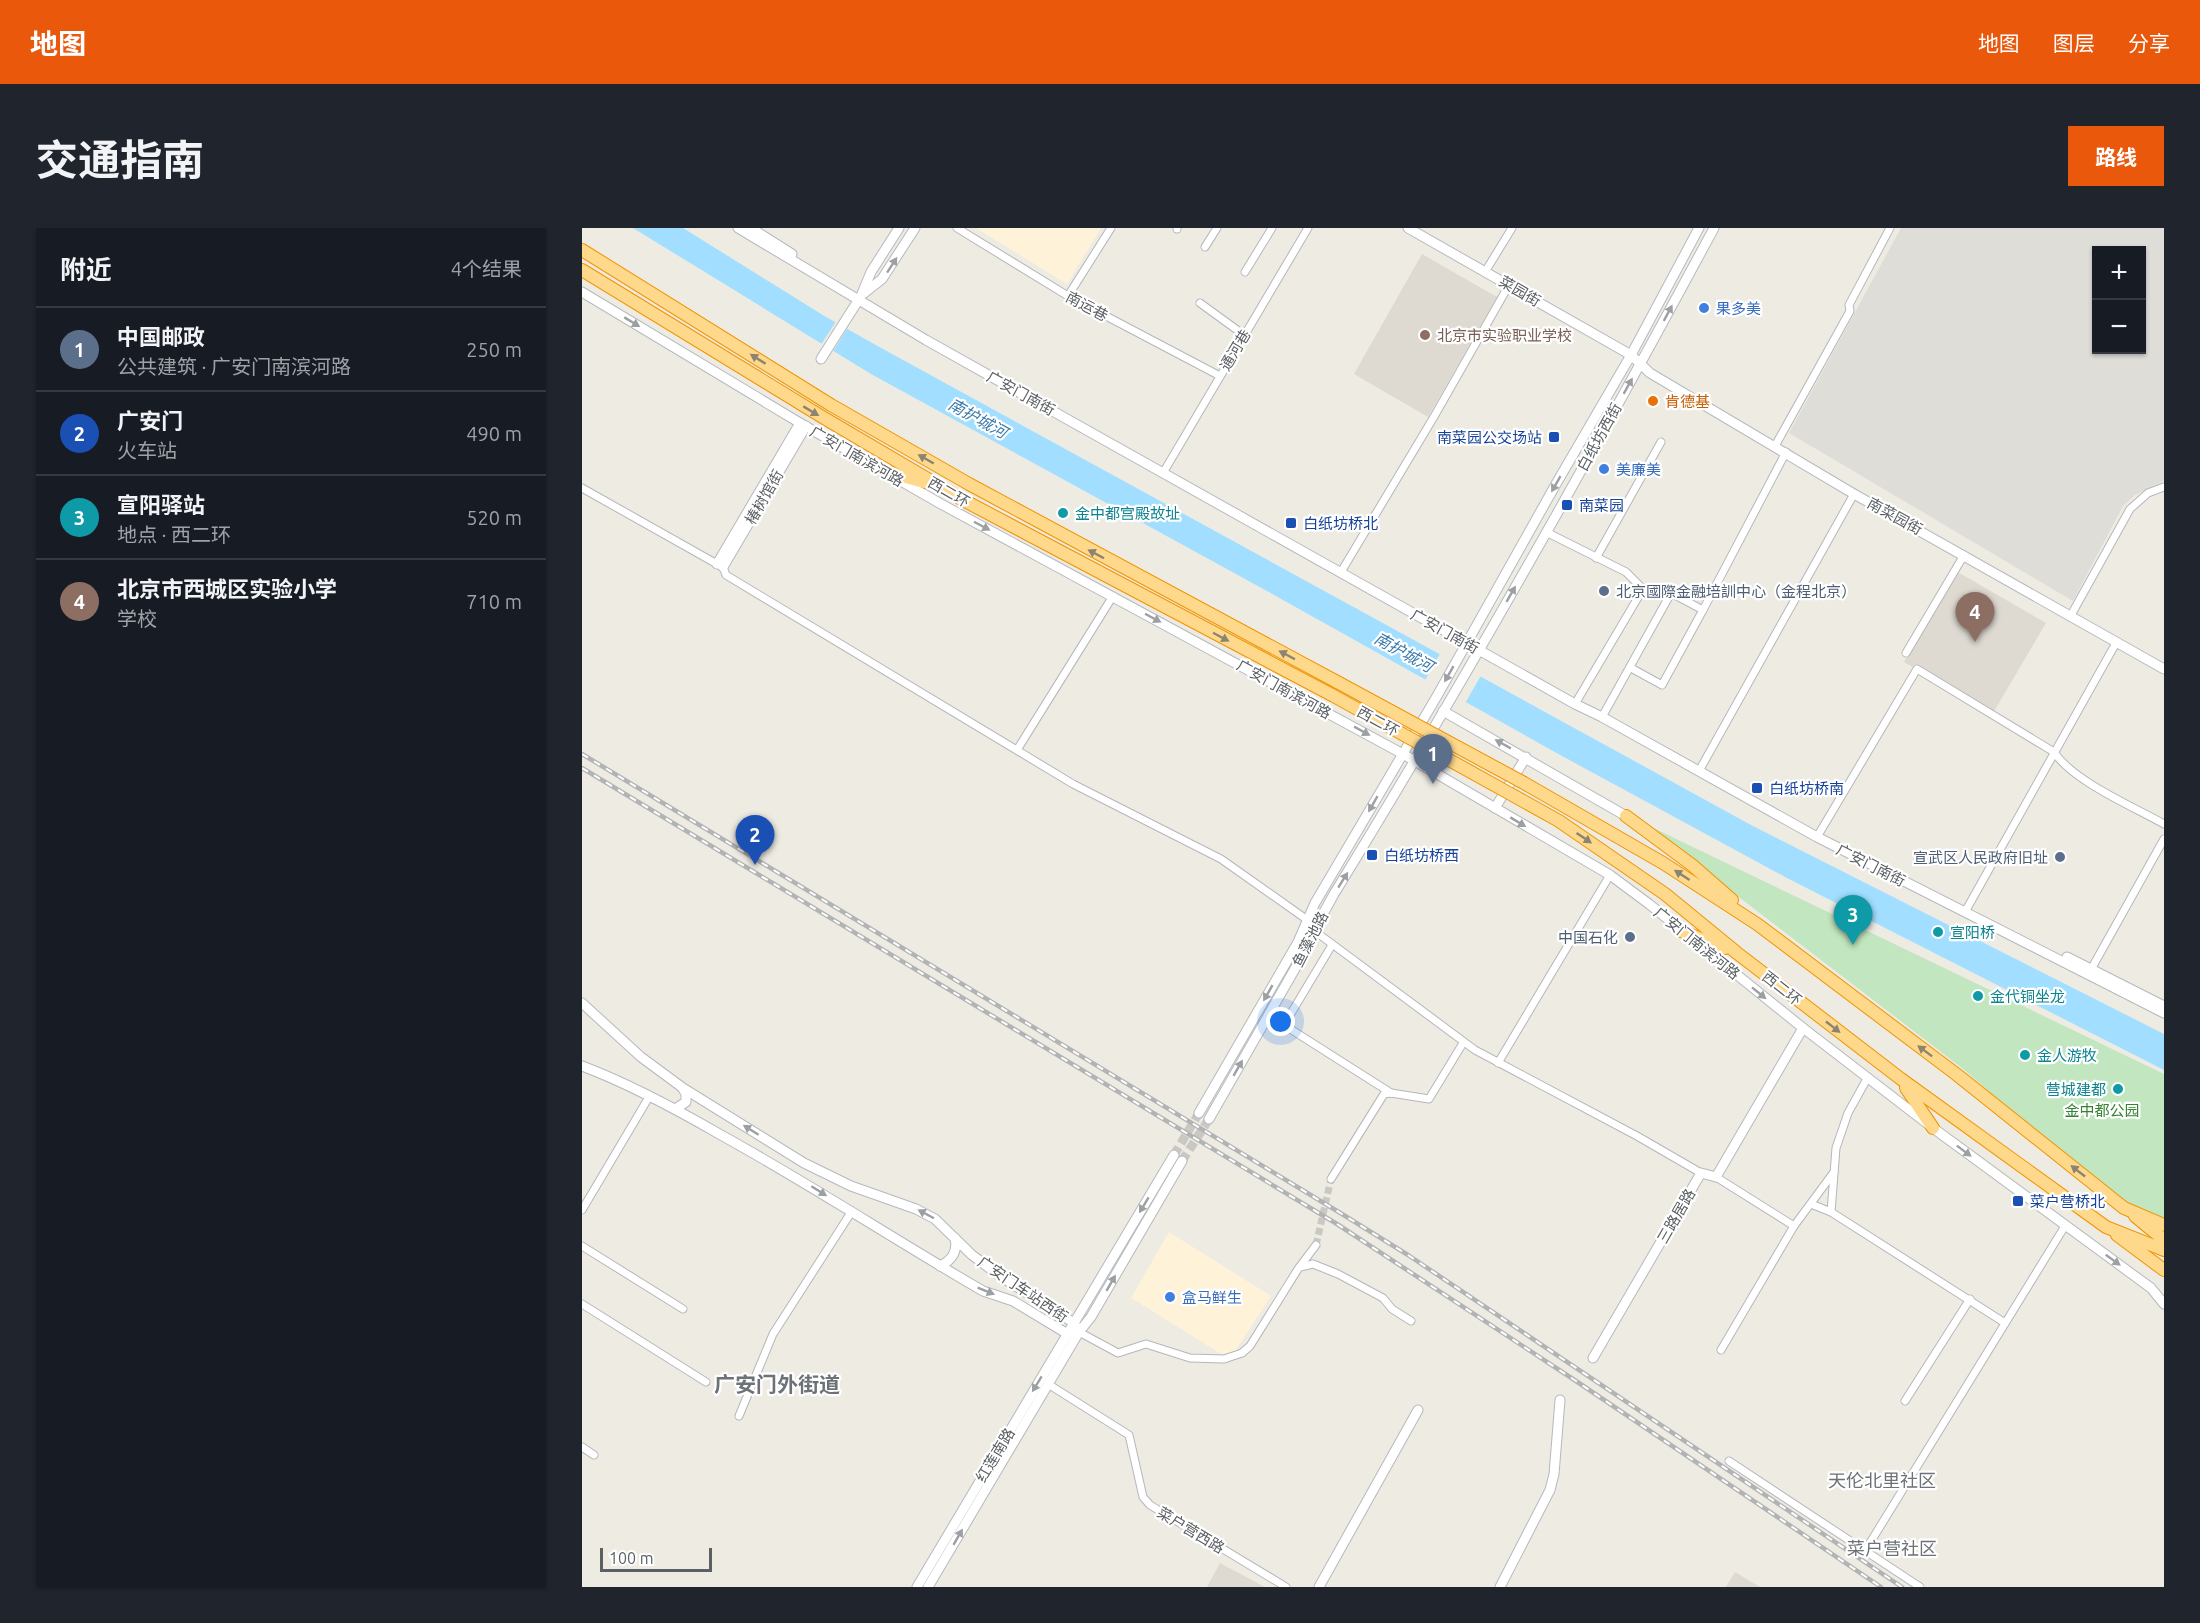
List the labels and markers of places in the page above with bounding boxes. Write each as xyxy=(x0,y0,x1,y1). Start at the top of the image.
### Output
place label: 果多美 xyxy=(1716,300,1761,317)
marker: 果多美 xyxy=(1697,301,1711,315)
place label: 北京市实验职业学校 xyxy=(1437,327,1572,344)
marker: 北京市实验职业学校 xyxy=(1418,328,1432,342)
place label: 肯德基 xyxy=(1665,393,1710,410)
marker: 肯德基 xyxy=(1646,394,1660,408)
place label: 南菜园公交场站 xyxy=(1437,429,1542,446)
marker: 南菜园公交场站 xyxy=(1547,430,1561,444)
place label: 美廉美 xyxy=(1616,461,1661,478)
marker: 美廉美 xyxy=(1597,462,1611,476)
place label: 南菜园 xyxy=(1579,497,1624,514)
marker: 南菜园 xyxy=(1560,498,1574,512)
place label: 金中都宫殿故址 xyxy=(1075,505,1180,522)
marker: 金中都宫殿故址 xyxy=(1056,506,1070,520)
place label: 白纸坊桥北 xyxy=(1303,515,1378,532)
marker: 白纸坊桥北 xyxy=(1284,516,1298,530)
place label: 北京國際金融培訓中心（金程北京） xyxy=(1616,583,1856,600)
marker: 北京國際金融培訓中心（金程北京） xyxy=(1597,584,1611,598)
pin: 4 xyxy=(1956,592,1994,642)
pin: 1 xyxy=(1414,734,1452,784)
place label: 白纸坊桥南 xyxy=(1769,780,1844,797)
marker: 白纸坊桥南 xyxy=(1750,781,1764,795)
pin: 2 xyxy=(736,816,774,865)
place label: 白纸坊桥西 xyxy=(1384,847,1459,864)
marker: 白纸坊桥西 xyxy=(1365,848,1379,862)
place label: 宣武区人民政府旧址 xyxy=(1913,849,2048,866)
marker: 宣武区人民政府旧址 xyxy=(2053,850,2067,864)
pin: 3 xyxy=(1834,896,1872,945)
place label: 宣阳桥 xyxy=(1950,924,1995,941)
marker: 宣阳桥 xyxy=(1931,925,1945,939)
place label: 中国石化 xyxy=(1558,929,1618,946)
marker: 中国石化 xyxy=(1623,930,1637,944)
place label: 金代铜坐龙 xyxy=(1990,988,2065,1005)
marker: 金代铜坐龙 xyxy=(1971,989,1985,1003)
place label: 金人游牧 xyxy=(2037,1047,2097,1064)
marker: 金人游牧 xyxy=(2018,1048,2032,1062)
place label: 营城建都 xyxy=(2046,1081,2106,1098)
marker: 营城建都 xyxy=(2111,1082,2125,1096)
place label: 菜户营桥北 xyxy=(2030,1193,2105,1210)
marker: 菜户营桥北 xyxy=(2011,1194,2025,1208)
place label: 盒马鲜生 xyxy=(1182,1289,1242,1306)
marker: 盒马鲜生 xyxy=(1163,1290,1177,1304)

